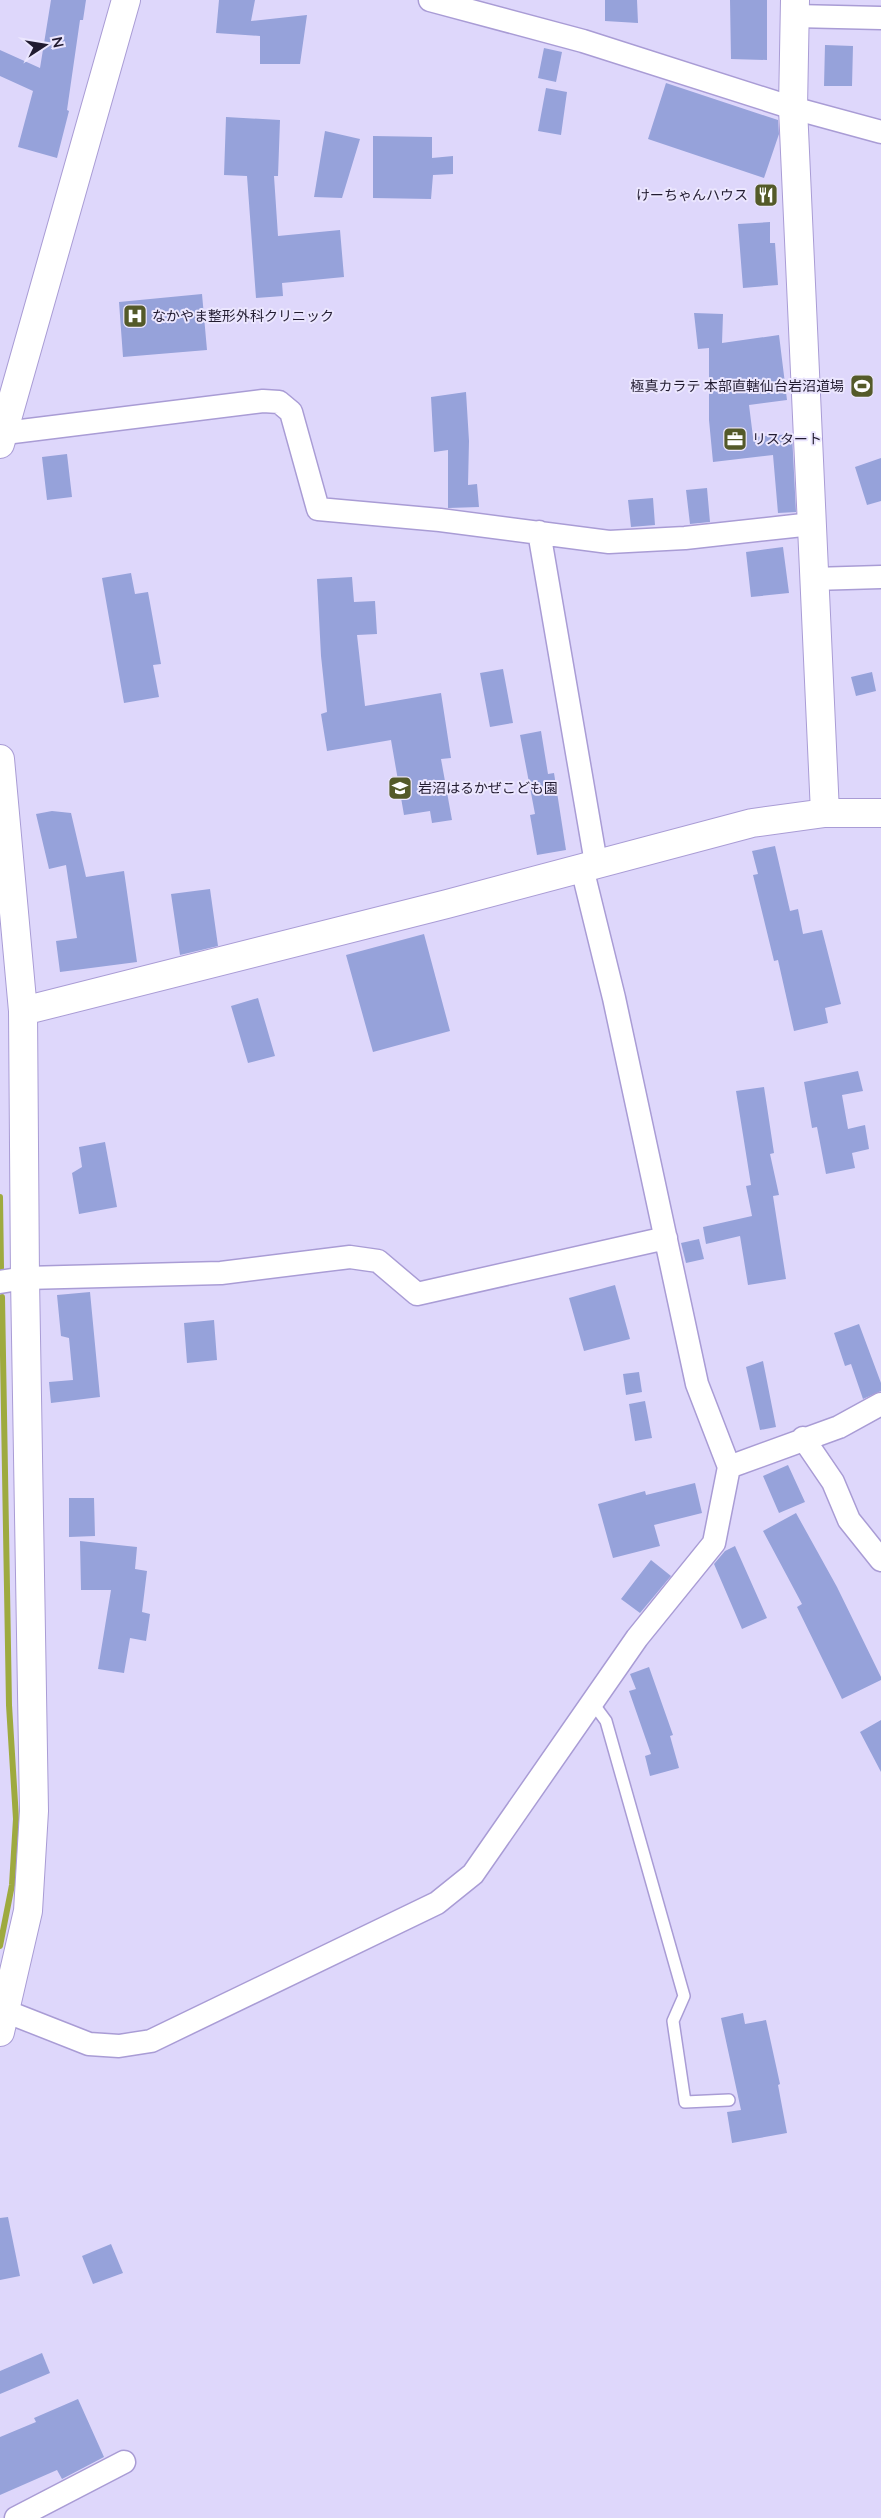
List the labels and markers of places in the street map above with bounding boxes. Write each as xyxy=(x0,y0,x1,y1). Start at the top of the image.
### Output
restaurant icon: けーちゃんハウス xyxy=(753,182,779,208)
place label: けーちゃんハウス xyxy=(636,186,748,203)
hospital icon: なかやま整形外科クリニック xyxy=(122,303,148,329)
place label: なかやま整形外科クリニック xyxy=(152,307,334,324)
sports icon: 極真カラテ 本部直轄仙台岩沼道場 xyxy=(849,373,875,399)
place label: 極真カラテ 本部直轄仙台岩沼道場 xyxy=(630,377,844,394)
office icon: リスタート xyxy=(722,426,748,452)
place label: リスタート xyxy=(752,430,822,447)
school or university icon: 岩沼はるかぜこども園 xyxy=(387,775,413,801)
place label: 岩沼はるかぜこども園 xyxy=(418,779,558,796)

